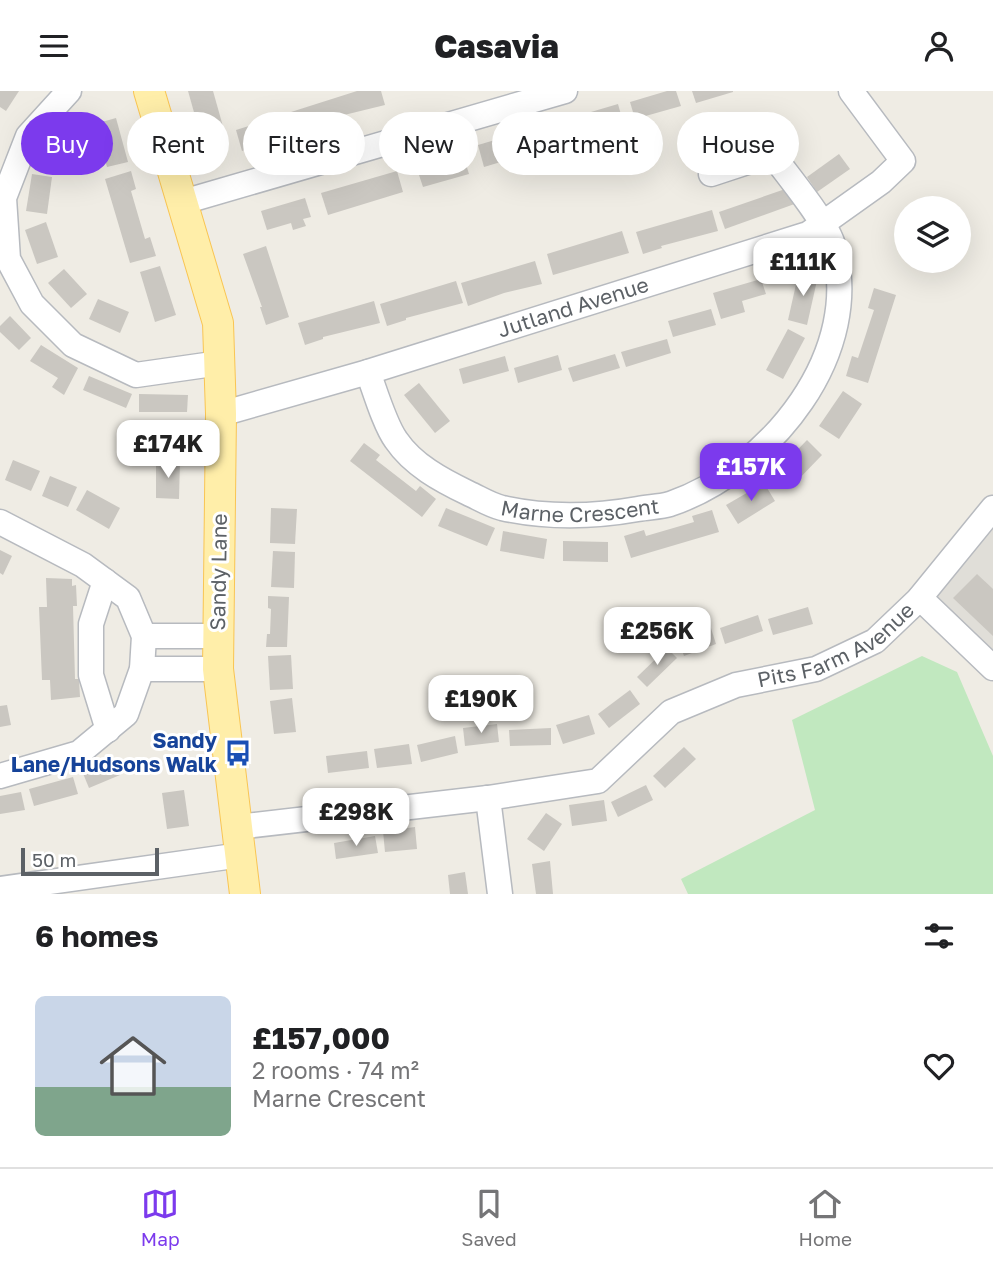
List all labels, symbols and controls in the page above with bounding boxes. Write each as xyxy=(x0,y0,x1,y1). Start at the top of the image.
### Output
icon: menu xyxy=(35,27,73,65)
text: Casavia xyxy=(434,27,559,65)
icon: person xyxy=(920,27,958,65)
chip: Buy xyxy=(21,112,113,175)
chip: Rent xyxy=(127,112,229,175)
chip: Filters xyxy=(243,112,365,175)
chip: New xyxy=(379,112,478,175)
chip: Apartment xyxy=(492,112,663,175)
chip: House xyxy=(677,112,799,175)
map controls xyxy=(894,196,971,273)
button: layers xyxy=(894,196,971,273)
pin: £111K xyxy=(754,239,852,298)
text: £111K xyxy=(769,247,837,275)
street label: Jutland Avenue xyxy=(494,271,652,343)
pin: £174K xyxy=(119,421,217,480)
text: £174K xyxy=(133,429,203,457)
pin: £157K xyxy=(702,443,800,503)
text: £157K xyxy=(716,452,786,480)
street label: Marne Crescent xyxy=(499,492,660,527)
street label: Sandy Lane xyxy=(204,513,232,631)
street label: Pits Farm Avenue xyxy=(755,597,919,692)
pin: £256K xyxy=(608,607,706,667)
text: £256K xyxy=(620,616,694,644)
pin: £190K xyxy=(432,675,530,735)
text: £190K xyxy=(444,684,518,712)
place label: Sandy Lane/Hudsons Walk xyxy=(11,727,217,777)
bus stop icon: Sandy Lane/Hudsons Walk xyxy=(223,738,253,768)
pin: £298K xyxy=(307,789,405,848)
text: £298K xyxy=(318,797,394,825)
scale bar xyxy=(21,845,159,877)
text: 50 m xyxy=(32,848,76,871)
icon: filters xyxy=(920,917,958,955)
text: 6 homes xyxy=(35,918,158,954)
text: £157,000 xyxy=(252,1020,390,1056)
icon: home xyxy=(91,1024,175,1108)
icon: heart xyxy=(920,1047,958,1085)
text: 2 rooms · 74 m² xyxy=(252,1056,419,1084)
text: Marne Crescent xyxy=(252,1084,426,1112)
tab: Map xyxy=(141,1185,180,1250)
tab: Saved xyxy=(461,1185,517,1250)
tab: Home xyxy=(798,1185,852,1250)

